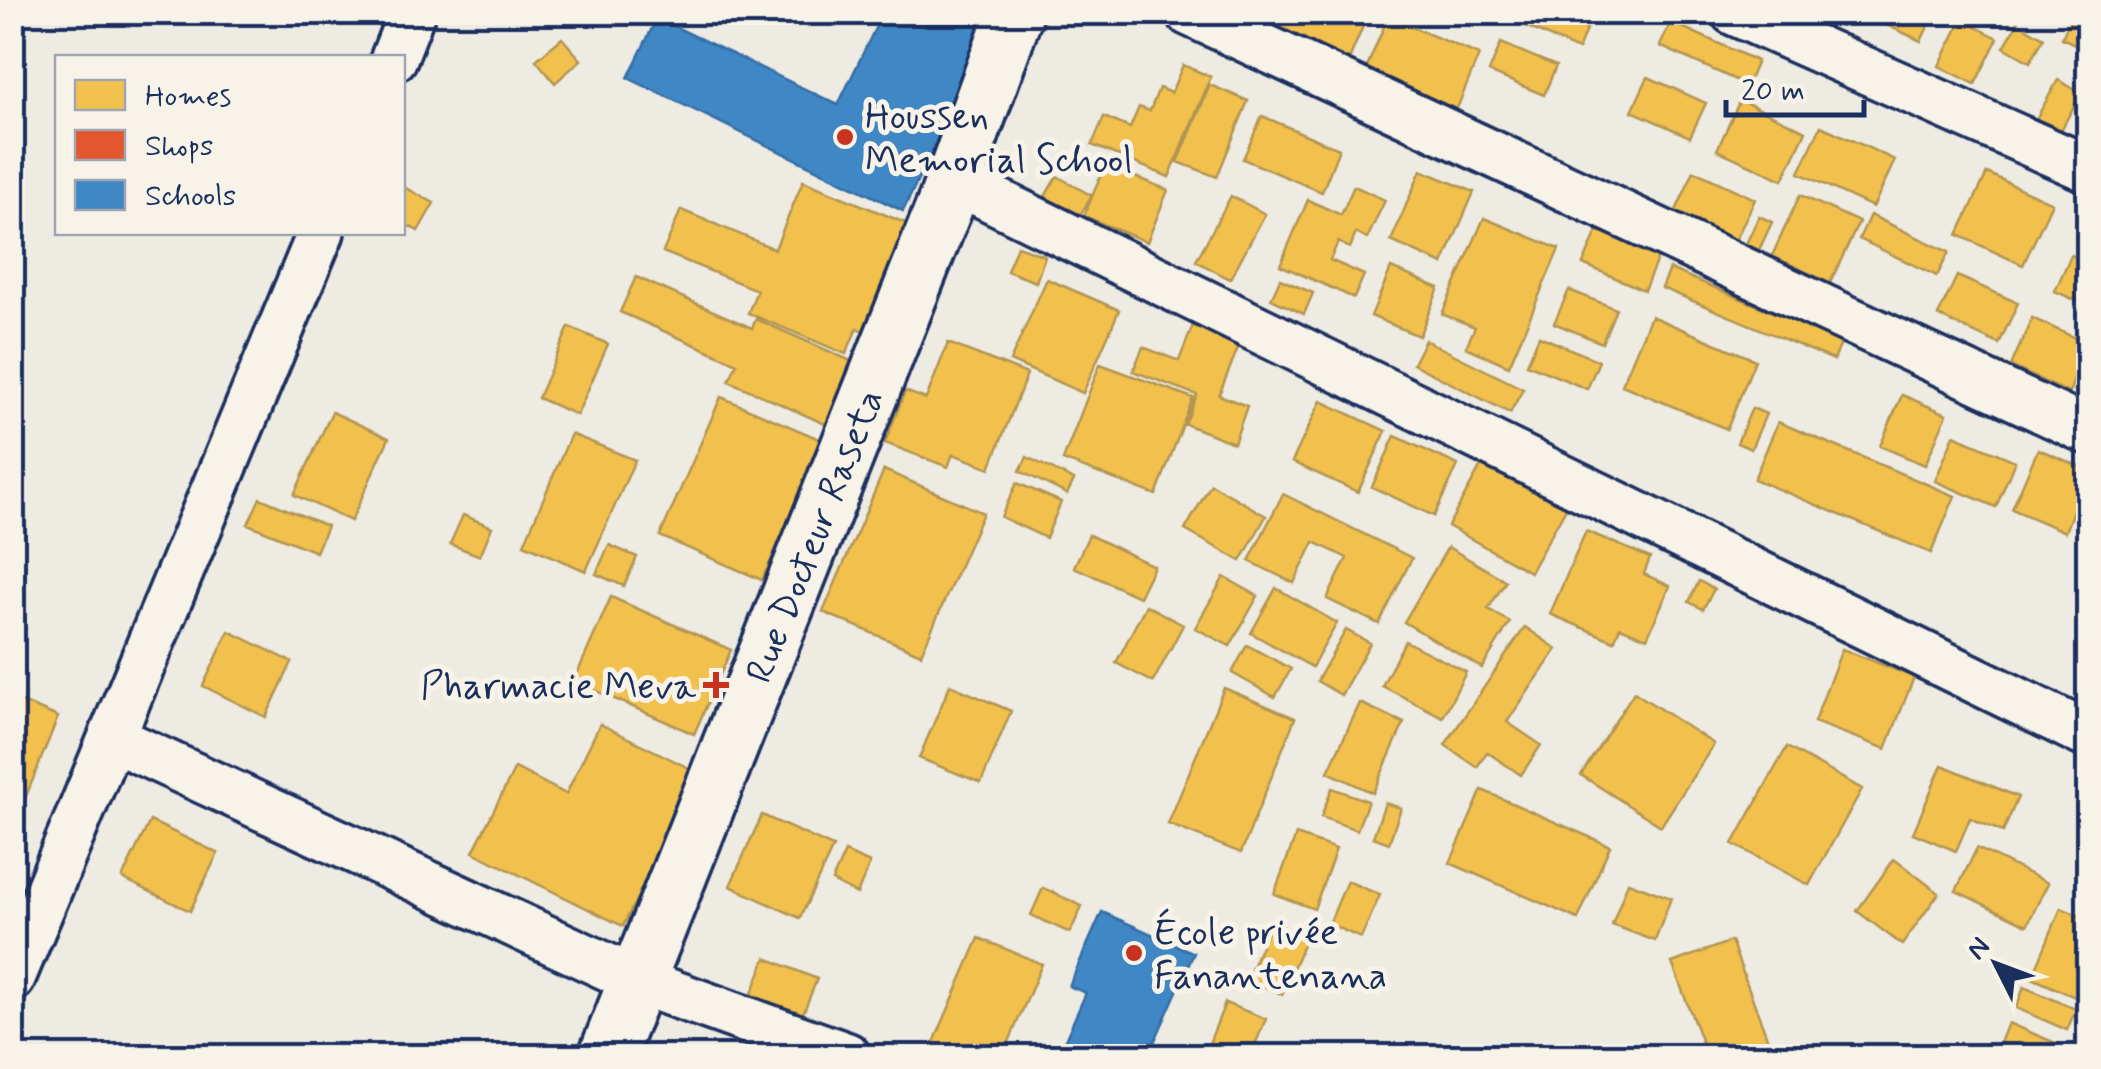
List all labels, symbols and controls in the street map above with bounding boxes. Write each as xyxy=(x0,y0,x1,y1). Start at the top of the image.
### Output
legend xyxy=(55,55,405,235)
scale bar xyxy=(1726,55,1864,117)
text: 20 m xyxy=(1741,72,1805,111)
text: Homes xyxy=(145,77,231,116)
place label: Houssen Memorial School xyxy=(865,93,1133,186)
marker: Houssen Memorial School xyxy=(834,126,856,148)
text: Shops xyxy=(145,127,213,166)
text: Schools xyxy=(145,177,236,216)
street label: Rue Docteur Raseta xyxy=(736,383,896,690)
place label: Pharmacie Meva xyxy=(420,663,696,712)
marker: Pharmacie Meva xyxy=(705,674,727,696)
place label: École privée Fanantenana xyxy=(1154,908,1387,1002)
north arrow xyxy=(1946,914,2046,1014)
text: N xyxy=(1959,930,1999,968)
marker: École privée Fanantenana xyxy=(1123,942,1145,964)

